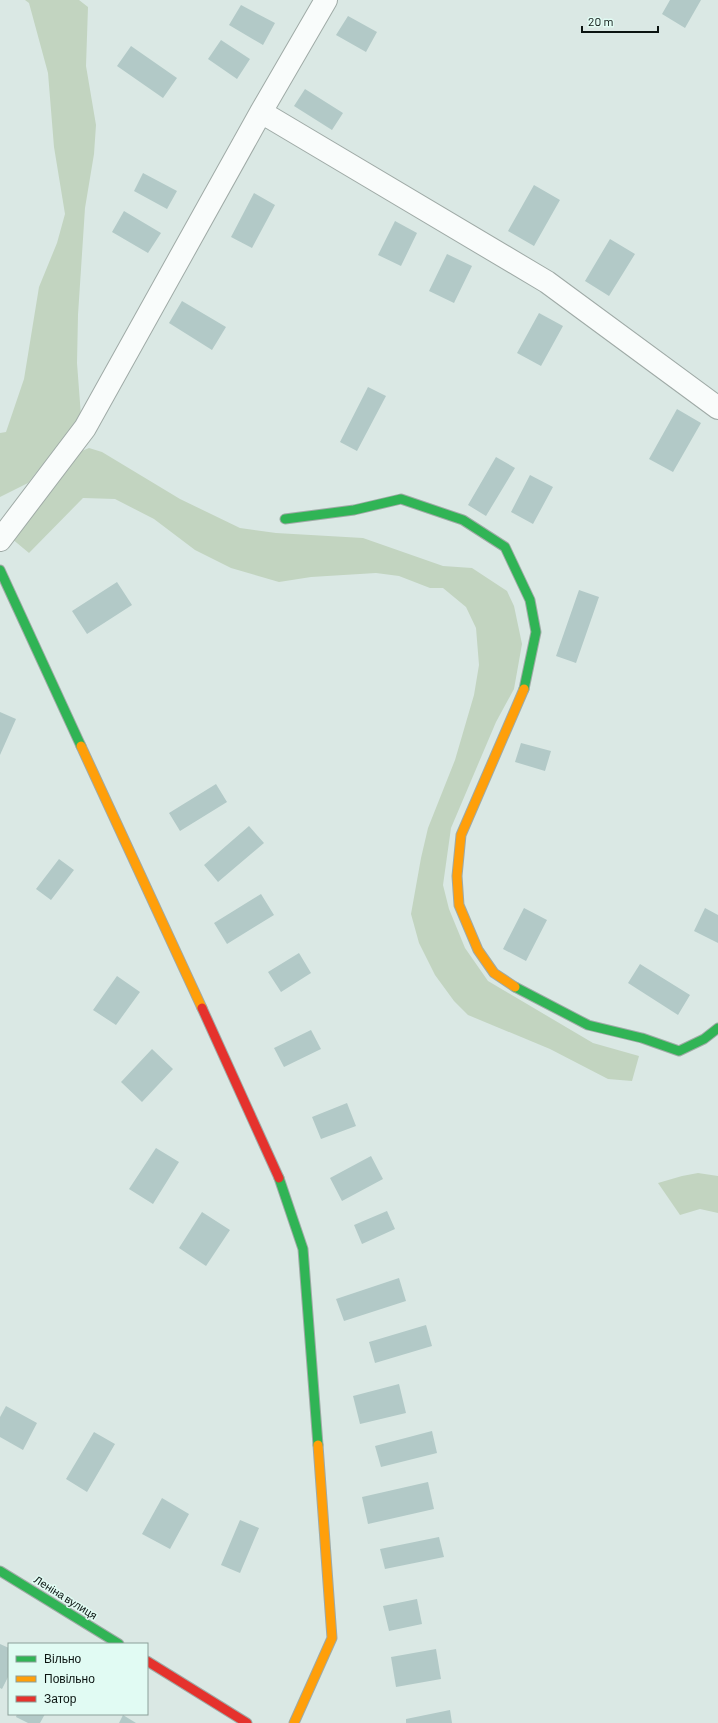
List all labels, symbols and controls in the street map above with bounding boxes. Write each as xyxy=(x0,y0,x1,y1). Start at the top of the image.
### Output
scale bar xyxy=(582,8,658,34)
text: 20 m xyxy=(588,14,614,28)
street label: Леніна вулиця xyxy=(32,1572,100,1622)
legend xyxy=(8,1643,148,1715)
text: Вільно xyxy=(44,1651,82,1665)
text: Повільно xyxy=(44,1671,95,1685)
text: Затор xyxy=(44,1691,77,1706)

